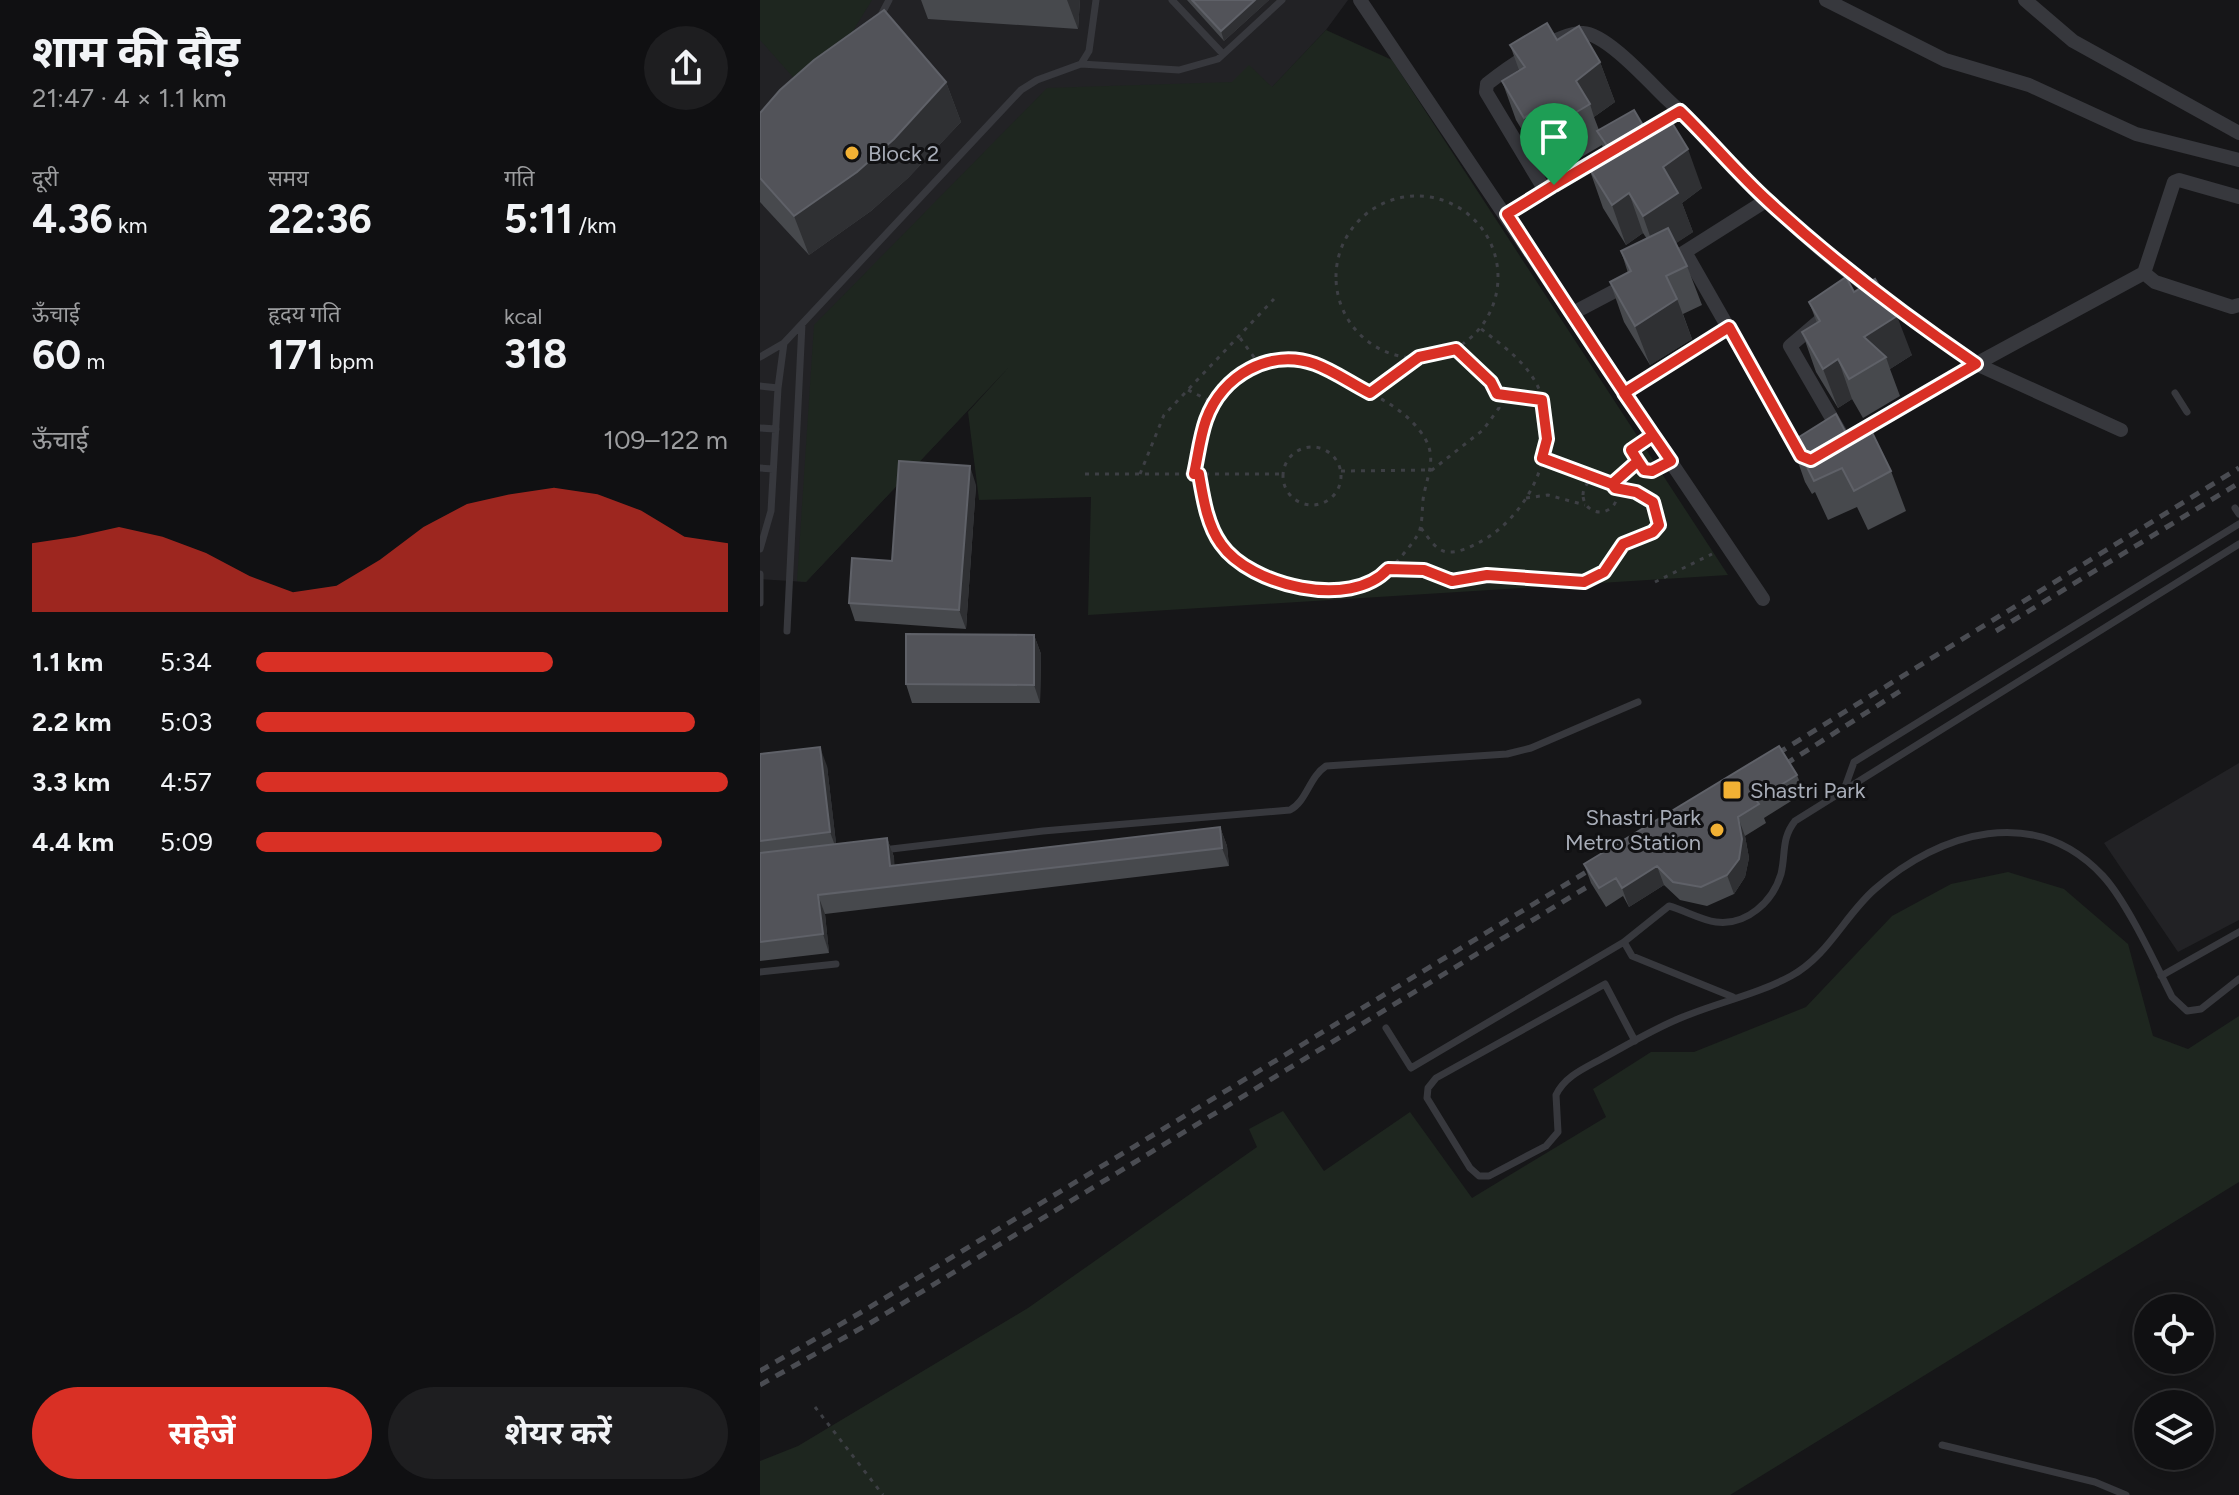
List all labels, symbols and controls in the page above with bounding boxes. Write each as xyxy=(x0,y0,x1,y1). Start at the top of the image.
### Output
text: शाम की दौड़ xyxy=(32,25,240,78)
button: share xyxy=(644,26,728,110)
text: 21:47 · 4 × 1.1 km xyxy=(32,82,227,114)
pin xyxy=(1520,103,1588,185)
icon: arrive xyxy=(1532,115,1576,159)
place label: Block 2 xyxy=(868,140,939,167)
marker: Block 2 xyxy=(843,144,861,162)
text: दूरी xyxy=(32,165,58,192)
text: समय xyxy=(268,165,309,192)
text: गति xyxy=(504,165,535,192)
text: 4.36 xyxy=(32,195,113,243)
text: 22:36 xyxy=(268,195,372,243)
text: 5:11 xyxy=(504,195,573,243)
text: km xyxy=(113,212,148,239)
text: /km xyxy=(573,212,616,239)
text: ऊँचाई xyxy=(32,301,80,328)
text: हृदय गति xyxy=(268,301,341,328)
text: kcal xyxy=(504,303,542,330)
text: 318 xyxy=(504,330,568,378)
text: 60 xyxy=(32,331,81,379)
text: 171 xyxy=(268,331,324,379)
text: m xyxy=(81,348,105,375)
text: bpm xyxy=(324,348,374,375)
text: ऊँचाई xyxy=(32,424,88,456)
text: 109–122 m xyxy=(603,424,728,456)
text: 1.1 km xyxy=(32,646,103,678)
text: 5:34 xyxy=(160,646,212,678)
text: 2.2 km xyxy=(32,706,111,738)
text: 5:03 xyxy=(160,706,212,738)
text: 3.3 km xyxy=(32,766,110,798)
text: 4:57 xyxy=(160,766,212,798)
place label: Shastri Park xyxy=(1750,777,1866,804)
marker: Shastri Park xyxy=(1721,779,1743,801)
place label: Shastri Park Metro Station xyxy=(1565,804,1701,856)
marker: Shastri Park Metro Station xyxy=(1708,821,1726,839)
text: 4.4 km xyxy=(32,826,114,858)
text: 5:09 xyxy=(160,826,213,858)
map controls xyxy=(2134,1294,2214,1470)
button: locate xyxy=(2134,1294,2214,1374)
button: सहेजें xyxy=(32,1387,372,1479)
button: शेयर करें xyxy=(388,1387,728,1479)
button: layers xyxy=(2134,1390,2214,1470)

